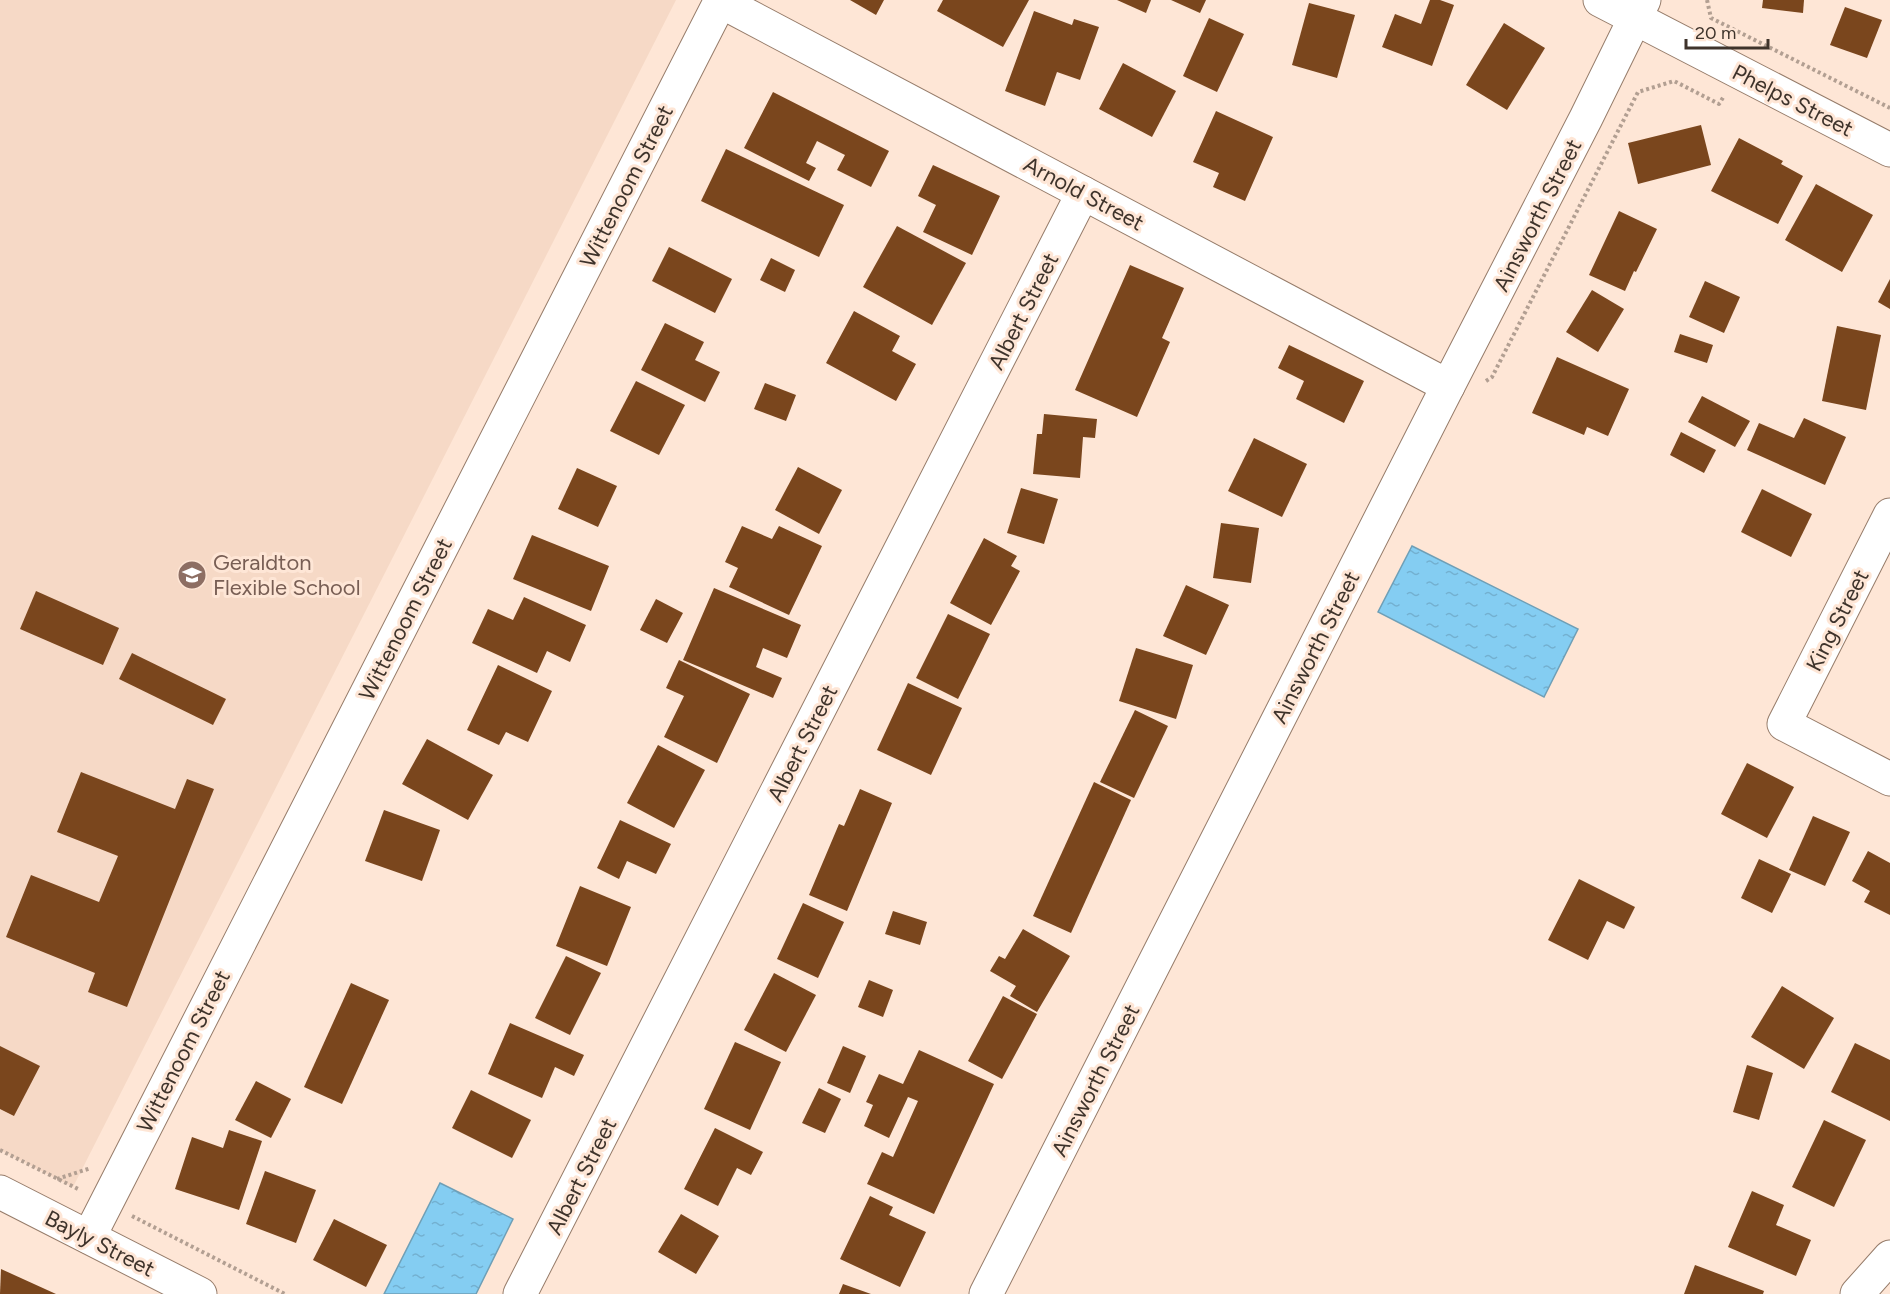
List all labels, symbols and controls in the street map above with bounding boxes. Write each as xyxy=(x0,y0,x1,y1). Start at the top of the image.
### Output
scale bar xyxy=(1686,12,1768,50)
text: 20 m xyxy=(1695,22,1736,44)
street label: Phelps Street xyxy=(1728,58,1858,142)
street label: Wittenoom Street xyxy=(574,101,679,272)
street label: Ainsworth Street xyxy=(1487,135,1587,296)
street label: Arnold Street xyxy=(1019,151,1148,236)
street label: Albert Street xyxy=(982,248,1064,374)
street label: Wittenoom Street xyxy=(353,534,458,705)
place label: Geraldton Flexible School xyxy=(213,549,360,601)
school or university icon: Geraldton Flexible School xyxy=(176,559,208,591)
street label: King Street xyxy=(1800,565,1875,676)
street label: Ainsworth Street xyxy=(1265,567,1365,728)
street label: Albert Street xyxy=(761,680,843,806)
street label: Wittenoom Street xyxy=(131,966,236,1137)
street label: Ainsworth Street xyxy=(1045,1000,1145,1161)
street label: Albert Street xyxy=(540,1113,622,1239)
street label: Bayly Street xyxy=(40,1204,159,1283)

